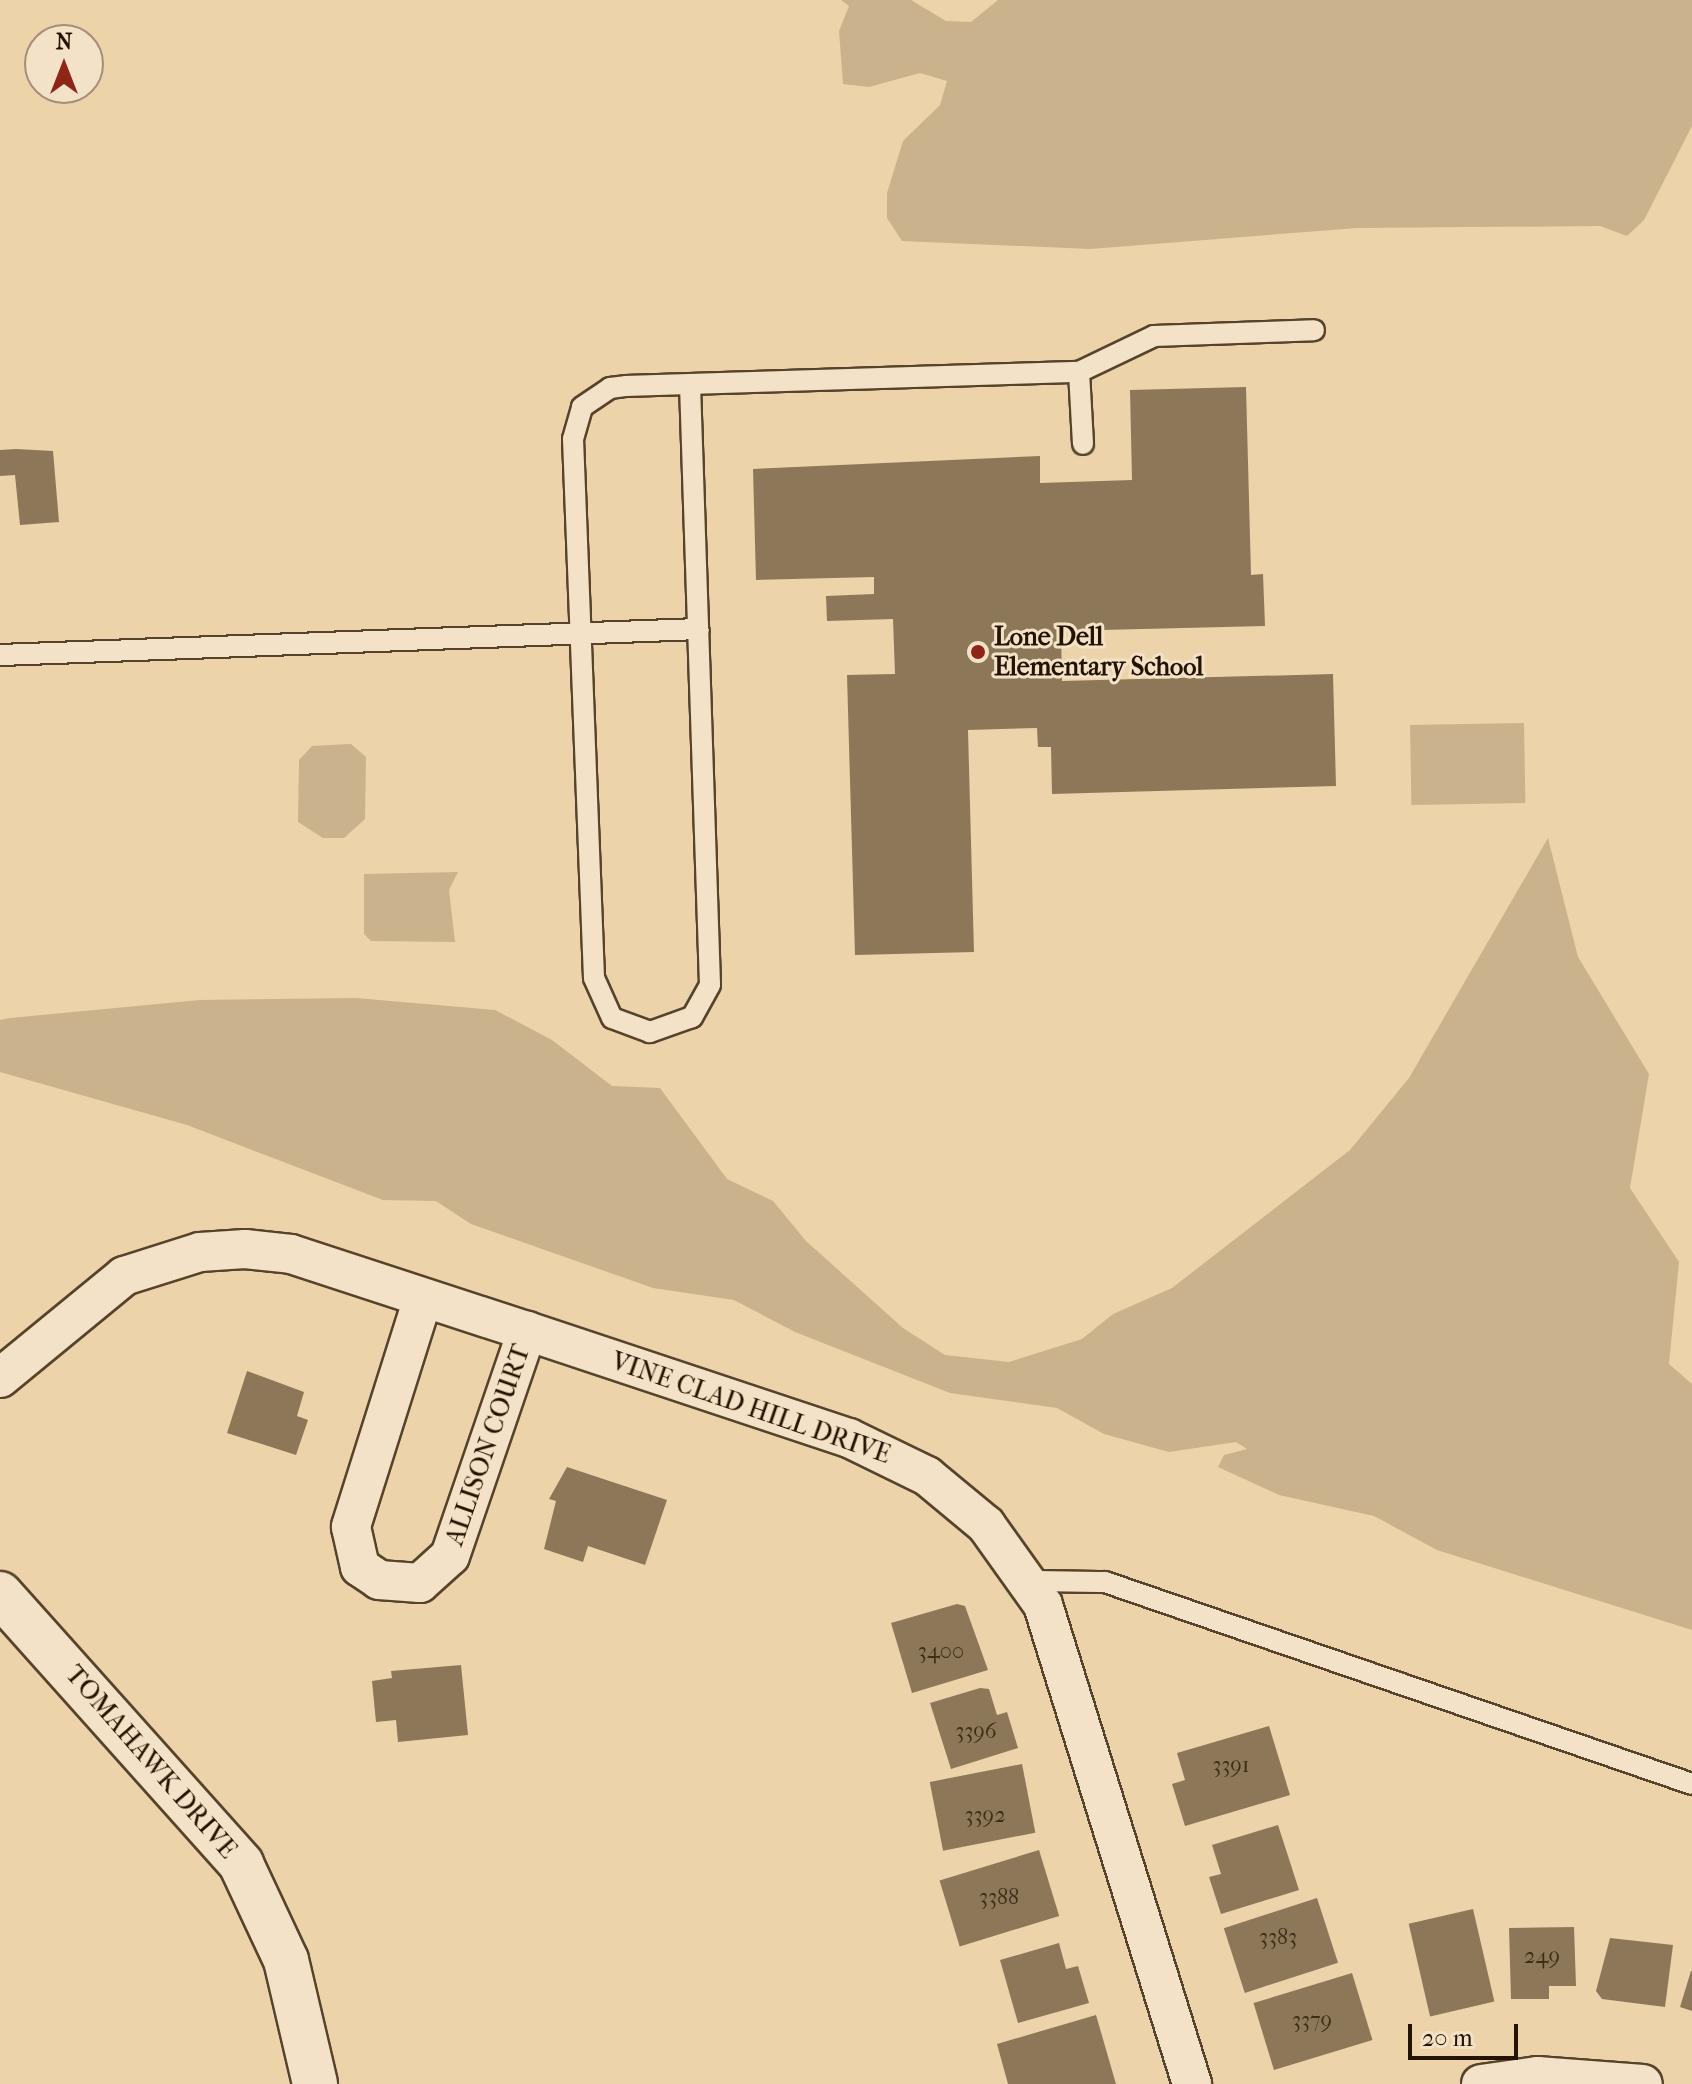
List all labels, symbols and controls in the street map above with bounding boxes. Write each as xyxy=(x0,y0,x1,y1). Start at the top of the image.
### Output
north arrow xyxy=(24,24,104,104)
text: N xyxy=(56,29,72,55)
place label: Lone Dell Elementary School xyxy=(994,621,1203,682)
marker: Lone Dell Elementary School xyxy=(969,643,987,661)
street label: ALLISON COURT xyxy=(439,1340,537,1550)
street label: VINE CLAD HILL DRIVE xyxy=(607,1346,895,1470)
house number: 3400 xyxy=(918,1639,964,1665)
street label: TOMAHAWK DRIVE xyxy=(59,1659,243,1865)
house number: 3396 xyxy=(955,1719,997,1745)
house number: 3391 xyxy=(1212,1753,1250,1779)
house number: 3392 xyxy=(965,1803,1005,1829)
house number: 3388 xyxy=(979,1885,1019,1911)
house number: 3383 xyxy=(1259,1925,1297,1951)
house number: 249 xyxy=(1524,1944,1560,1970)
house number: 3379 xyxy=(1292,2008,1332,2034)
scale bar xyxy=(1412,2008,1522,2058)
text: 20 m xyxy=(1422,2024,1473,2052)

